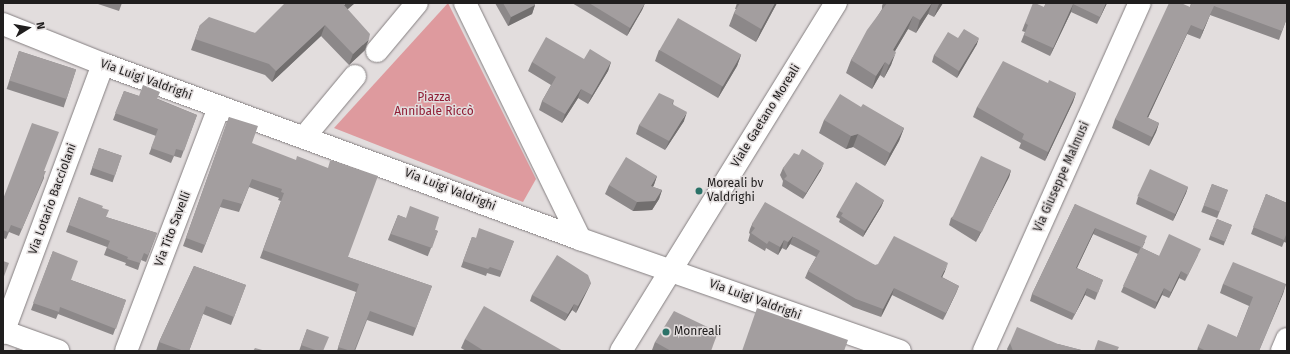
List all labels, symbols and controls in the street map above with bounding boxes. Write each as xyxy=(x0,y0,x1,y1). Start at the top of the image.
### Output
north arrow xyxy=(8,8,48,48)
text: N xyxy=(33,21,47,30)
street label: Via Luigi Valdrighi xyxy=(98,57,194,103)
street label: Viale Gaetano Moreali xyxy=(728,62,804,170)
park label: Piazza Annibale Riccò xyxy=(394,91,474,119)
street label: Via Giuseppe Malmusi xyxy=(1031,120,1093,234)
street label: Via Lotario Bacciolani xyxy=(26,141,80,257)
street label: Via Luigi Valdrighi xyxy=(402,166,498,214)
place label: Moreali bv Valdrighi xyxy=(707,177,764,205)
marker: Moreali bv Valdrighi xyxy=(694,186,704,196)
street label: Via Tito Savelli xyxy=(152,189,194,269)
street label: Via Luigi Valdrighi xyxy=(707,277,803,323)
place label: Monreali xyxy=(674,325,721,339)
marker: Monreali xyxy=(661,327,671,337)

